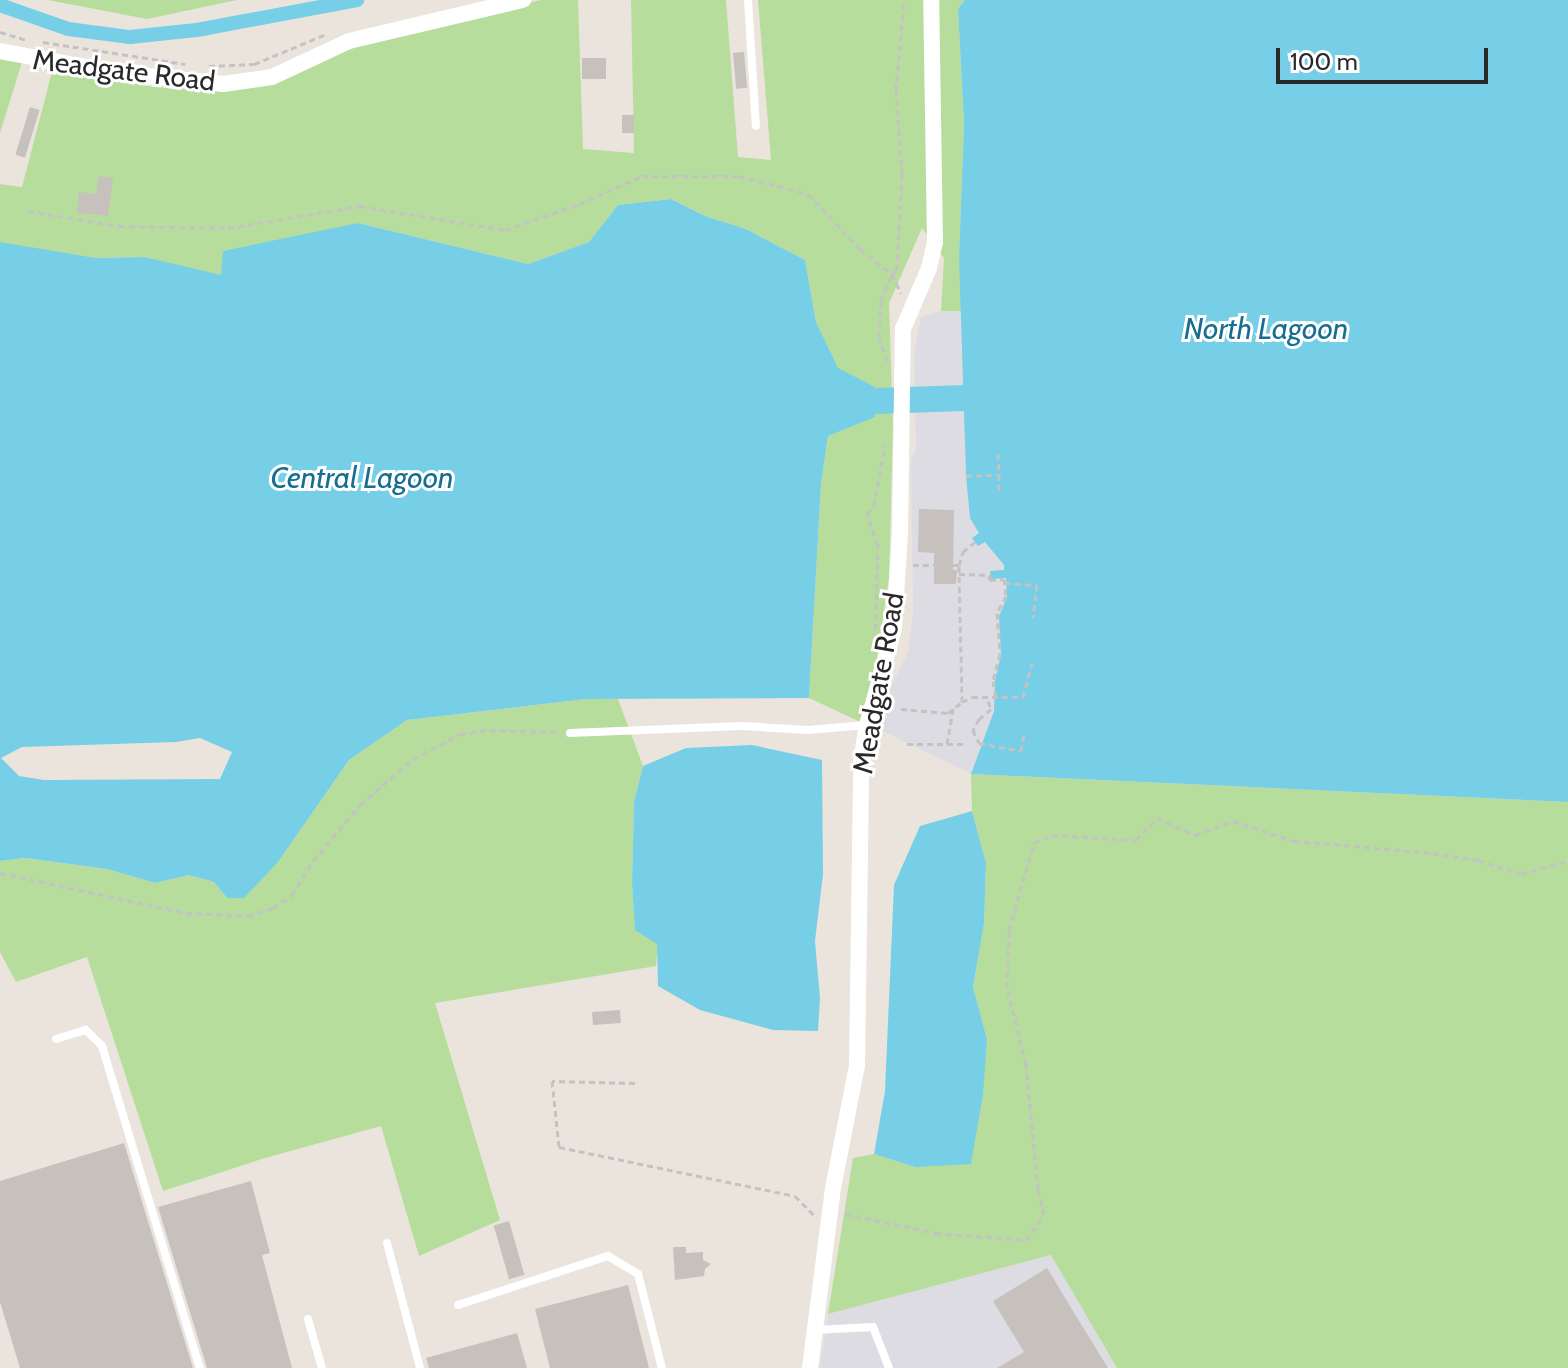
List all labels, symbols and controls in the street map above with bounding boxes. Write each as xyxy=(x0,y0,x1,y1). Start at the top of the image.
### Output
scale bar xyxy=(1280,32,1492,82)
street label: Meadgate Road xyxy=(31,42,217,98)
text: 100 m xyxy=(1290,47,1358,76)
water label: North Lagoon xyxy=(1184,311,1348,347)
water label: Central Lagoon xyxy=(270,460,454,496)
street label: Meadgate Road xyxy=(846,590,910,776)

